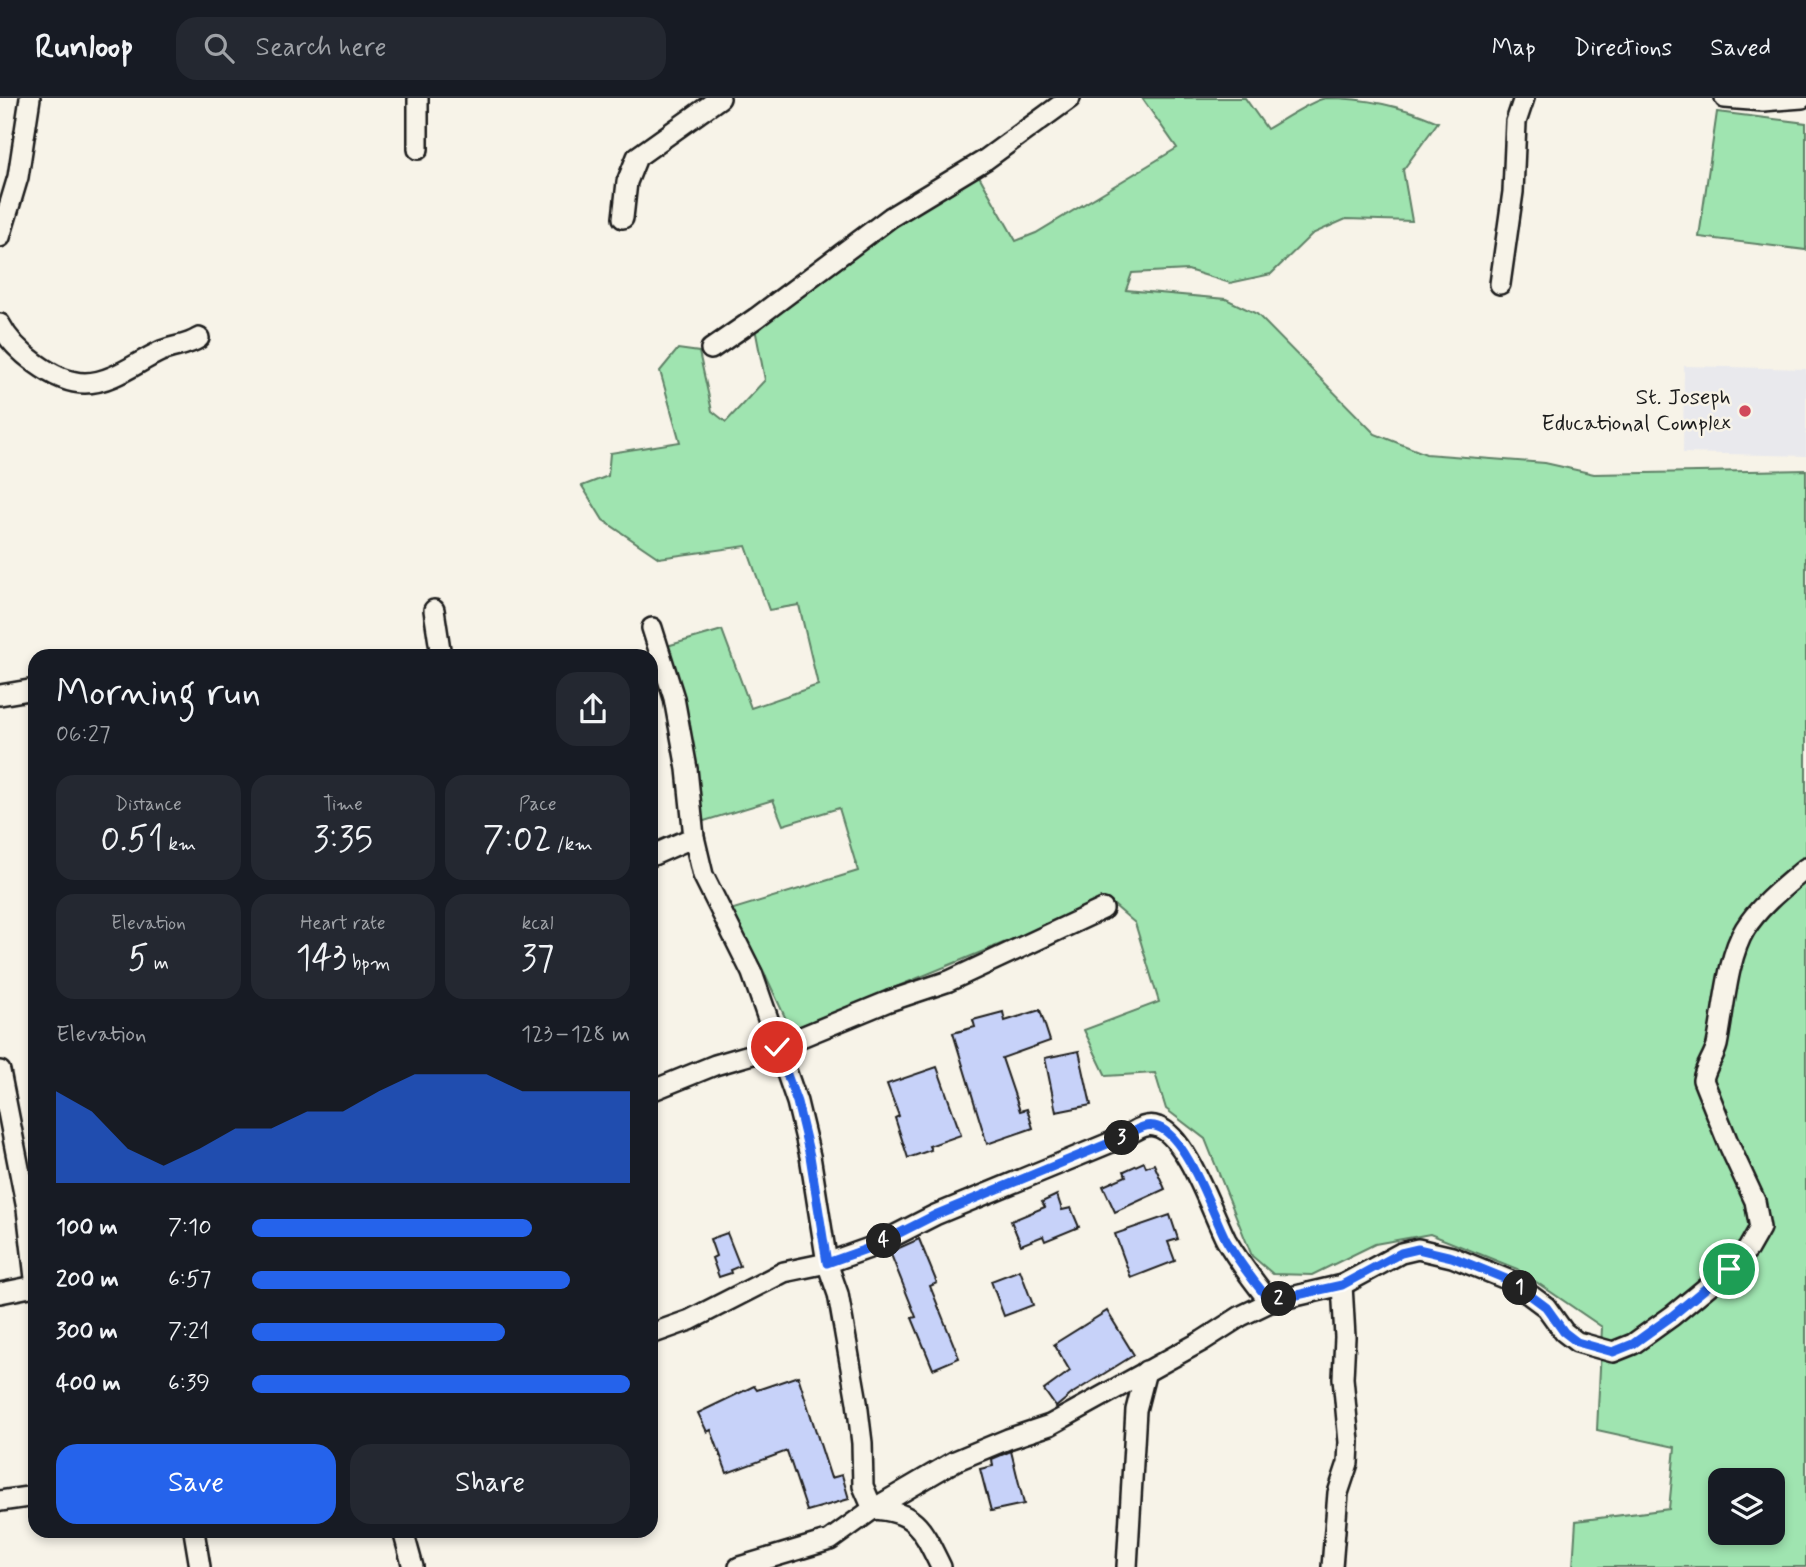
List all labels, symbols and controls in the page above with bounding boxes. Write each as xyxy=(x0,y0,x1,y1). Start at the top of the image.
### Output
search box xyxy=(176,17,666,80)
text: Runloop xyxy=(35,26,134,70)
icon: search xyxy=(200,29,238,67)
text: Search here xyxy=(256,31,386,65)
text: Map xyxy=(1492,33,1536,64)
text: Directions xyxy=(1574,33,1672,64)
text: Saved xyxy=(1710,33,1771,64)
place label: St. Joseph Educational Complex xyxy=(1541,383,1731,439)
marker: St. Joseph Educational Complex xyxy=(1737,403,1753,419)
text: Morning run xyxy=(56,669,261,718)
button: share xyxy=(556,672,630,746)
text: 06:27 xyxy=(56,720,111,750)
text: Distance xyxy=(115,792,182,817)
text: Time xyxy=(323,792,363,817)
text: Pace xyxy=(519,792,557,817)
text: 0.51 xyxy=(100,817,163,863)
text: 3:35 xyxy=(313,817,373,863)
text: 7:02 xyxy=(483,817,551,863)
text: km xyxy=(163,832,196,857)
text: /km xyxy=(551,832,593,857)
text: Elevation xyxy=(111,911,186,936)
text: Heart rate xyxy=(300,911,386,936)
text: kcal xyxy=(522,911,554,936)
text: 5 xyxy=(128,936,149,982)
text: 143 xyxy=(296,936,347,982)
text: 37 xyxy=(521,936,554,982)
text: m xyxy=(149,951,169,976)
text: bpm xyxy=(347,951,390,976)
pin xyxy=(747,1017,807,1077)
text: Elevation xyxy=(56,1020,147,1050)
text: 123–128 m xyxy=(521,1020,630,1050)
icon: check xyxy=(758,1028,796,1066)
pin: 3 xyxy=(1104,1121,1140,1156)
text: 3 xyxy=(1117,1125,1126,1150)
text: 100 m xyxy=(56,1213,118,1243)
text: 7:10 xyxy=(168,1213,212,1243)
pin: 4 xyxy=(866,1224,902,1258)
text: 4 xyxy=(878,1228,889,1253)
pin xyxy=(1699,1239,1759,1299)
icon: arrive xyxy=(1710,1250,1748,1288)
text: 200 m xyxy=(56,1265,119,1295)
text: 6:57 xyxy=(168,1265,211,1295)
pin: 1 xyxy=(1502,1270,1538,1306)
text: 1 xyxy=(1515,1275,1524,1300)
pin: 2 xyxy=(1262,1282,1296,1316)
text: 2 xyxy=(1274,1286,1283,1311)
text: 300 m xyxy=(56,1317,118,1347)
text: 7:21 xyxy=(168,1317,209,1347)
text: 400 m xyxy=(56,1369,121,1399)
text: 6:39 xyxy=(168,1369,210,1399)
button: Save xyxy=(56,1444,336,1524)
button: Share xyxy=(350,1444,630,1524)
map controls xyxy=(1708,1468,1785,1545)
button: layers xyxy=(1708,1468,1785,1545)

